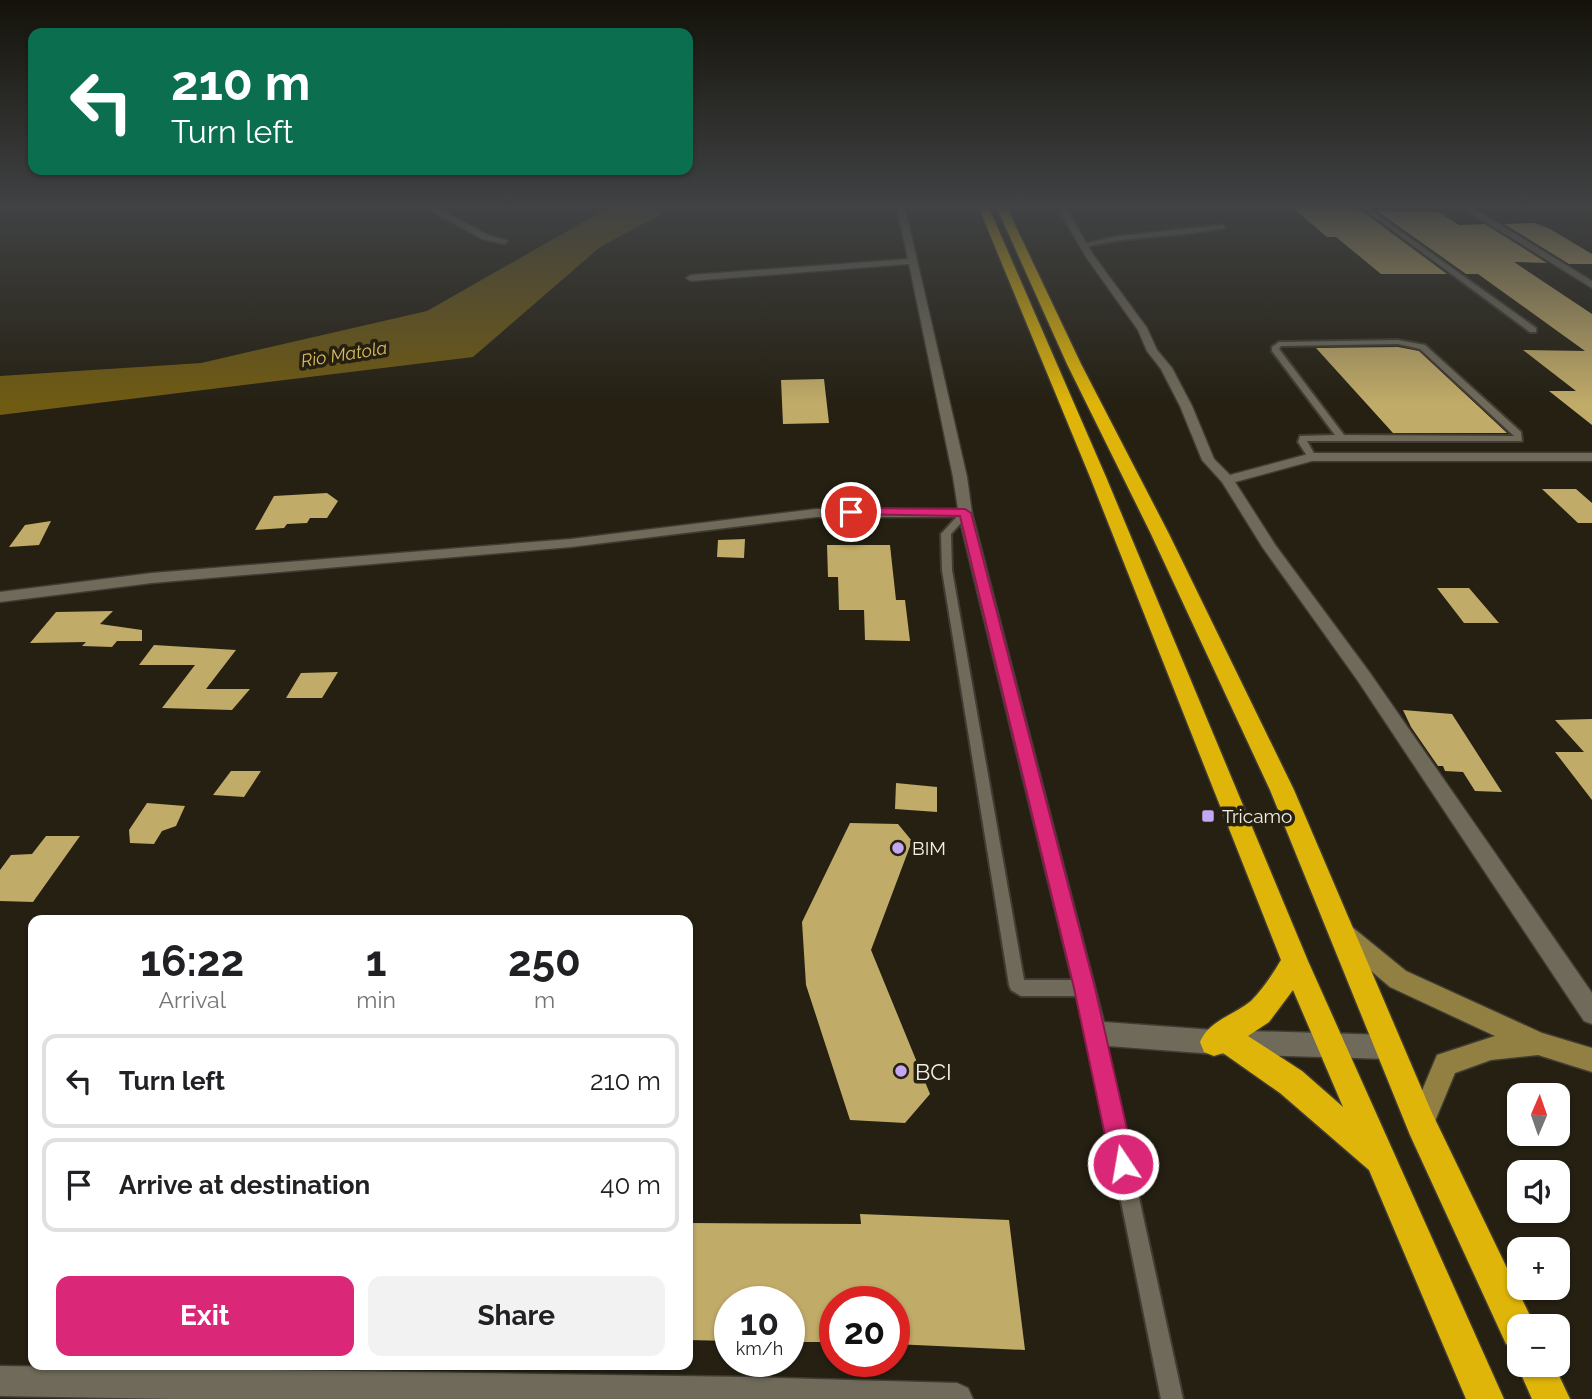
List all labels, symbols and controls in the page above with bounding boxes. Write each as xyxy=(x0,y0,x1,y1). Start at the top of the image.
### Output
text: 210 m xyxy=(171,54,310,111)
icon: left xyxy=(56,56,147,147)
text: Turn left xyxy=(171,113,293,150)
water label: Rio Matola xyxy=(299,337,389,371)
pin xyxy=(821,482,881,542)
icon: arrive xyxy=(832,493,870,531)
place label: Tricamo xyxy=(1222,805,1292,827)
marker: Tricamo xyxy=(1200,808,1216,824)
place label: BIM xyxy=(912,837,946,859)
marker: BIM xyxy=(890,840,906,856)
text: 16:22 xyxy=(140,937,244,986)
text: 1 xyxy=(366,937,387,986)
text: 250 xyxy=(508,937,581,986)
text: Arrival xyxy=(158,986,226,1013)
text: min xyxy=(356,986,396,1013)
text: m xyxy=(534,986,555,1013)
place label: BCI xyxy=(915,1058,952,1085)
icon: left xyxy=(60,1062,98,1100)
marker: BCI xyxy=(893,1063,909,1079)
text: Turn left xyxy=(119,1066,225,1096)
text: 210 m xyxy=(590,1066,661,1096)
north arrow xyxy=(1507,1083,1570,1146)
map controls xyxy=(1507,1083,1570,1377)
position arrow xyxy=(1086,1127,1160,1201)
button: sound xyxy=(1507,1160,1570,1223)
icon: arrive xyxy=(60,1166,98,1204)
text: Arrive at destination xyxy=(119,1170,370,1200)
text: 40 m xyxy=(600,1170,661,1200)
button: + xyxy=(1507,1237,1570,1300)
button: Exit xyxy=(56,1276,354,1356)
button: Share xyxy=(368,1276,665,1356)
speed limit sign: 20 xyxy=(819,1286,910,1377)
text: 10 xyxy=(740,1302,779,1343)
button: − xyxy=(1507,1314,1570,1377)
text: km/h xyxy=(736,1338,783,1359)

